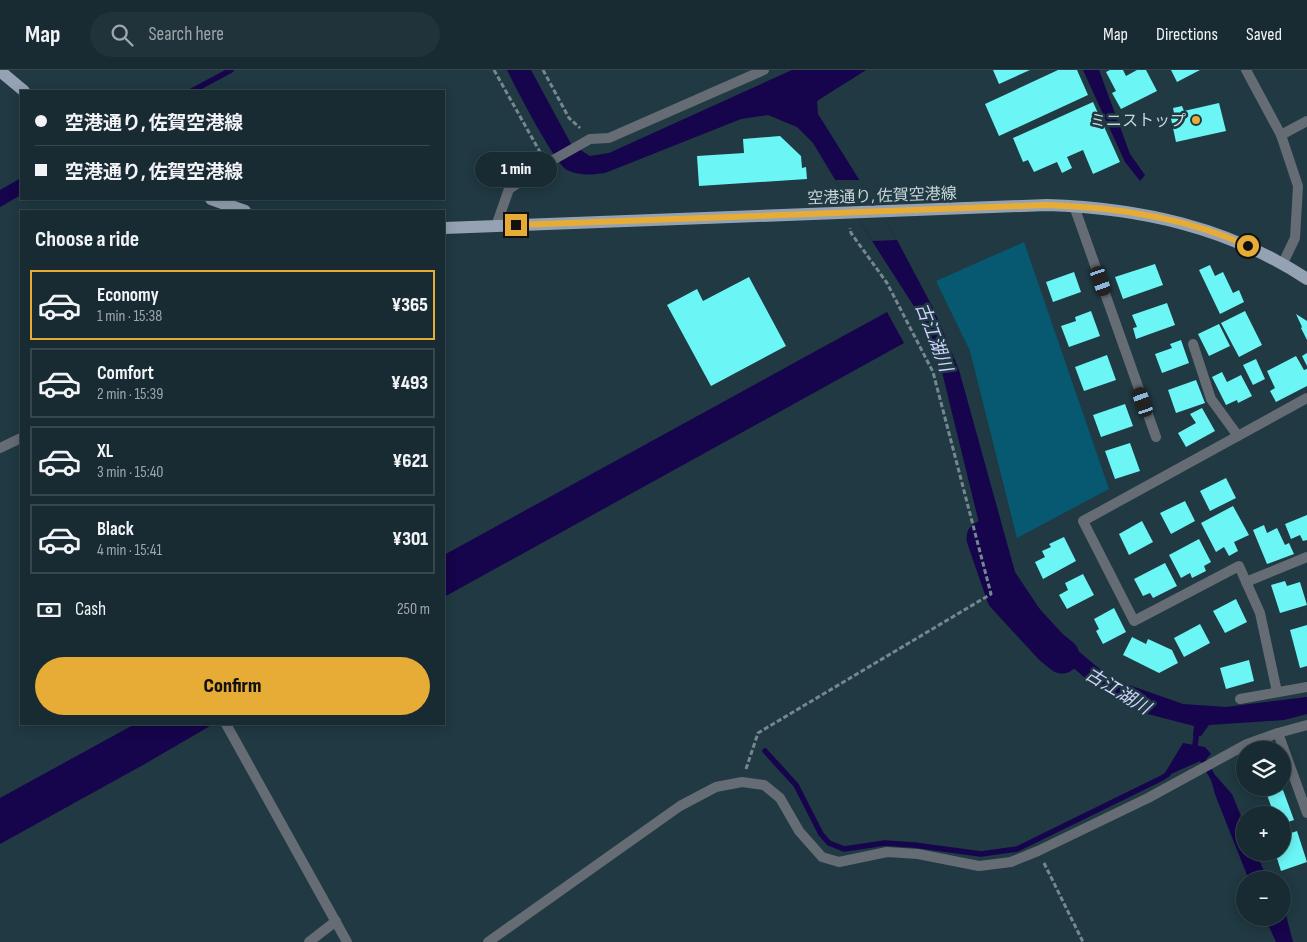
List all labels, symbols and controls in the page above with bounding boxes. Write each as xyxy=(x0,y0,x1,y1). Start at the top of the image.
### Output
search box xyxy=(90,12,440,57)
text: Map xyxy=(25,20,60,49)
icon: search xyxy=(108,21,136,49)
text: Search here xyxy=(148,23,224,46)
text: Map xyxy=(1103,24,1128,45)
text: Directions xyxy=(1156,24,1218,45)
text: Saved xyxy=(1246,24,1282,45)
text: 空港通り, 佐賀空港線 xyxy=(65,112,243,135)
place label: ミニストップ xyxy=(1090,112,1186,131)
marker: ミニストップ xyxy=(1190,114,1202,126)
callout: 1 min xyxy=(475,152,557,188)
text: 1 min xyxy=(501,160,531,179)
text: 空港通り, 佐賀空港線 xyxy=(65,161,243,184)
street label: 空港通り, 佐賀空港線 xyxy=(807,184,957,209)
route end xyxy=(505,214,527,236)
text: Choose a ride xyxy=(35,226,139,253)
route start xyxy=(1237,235,1259,257)
car xyxy=(1089,264,1112,298)
icon: car xyxy=(37,283,82,328)
text: Economy xyxy=(97,284,159,307)
text: ¥365 xyxy=(392,294,428,317)
water label: 古江湖川 xyxy=(911,300,957,376)
text: 1 min · 15:38 xyxy=(97,307,162,326)
icon: car xyxy=(37,361,82,406)
text: Comfort xyxy=(97,362,154,385)
text: ¥493 xyxy=(391,372,428,395)
text: 2 min · 15:39 xyxy=(97,385,163,404)
car xyxy=(1131,385,1154,419)
icon: car xyxy=(37,439,82,484)
text: XL xyxy=(97,440,113,463)
text: ¥621 xyxy=(393,450,428,473)
text: 3 min · 15:40 xyxy=(97,463,163,482)
icon: car xyxy=(37,517,82,562)
text: Black xyxy=(97,518,134,541)
text: ¥301 xyxy=(392,528,428,551)
text: 4 min · 15:41 xyxy=(97,541,162,560)
icon: cash xyxy=(35,596,63,624)
text: Cash xyxy=(75,598,106,621)
text: 250 m xyxy=(397,600,430,619)
button: Confirm xyxy=(35,657,430,715)
water label: 古江湖川 xyxy=(1081,664,1156,720)
map controls xyxy=(1236,741,1291,926)
button: layers xyxy=(1236,741,1291,796)
button: + xyxy=(1236,806,1291,861)
button: − xyxy=(1236,871,1291,926)

